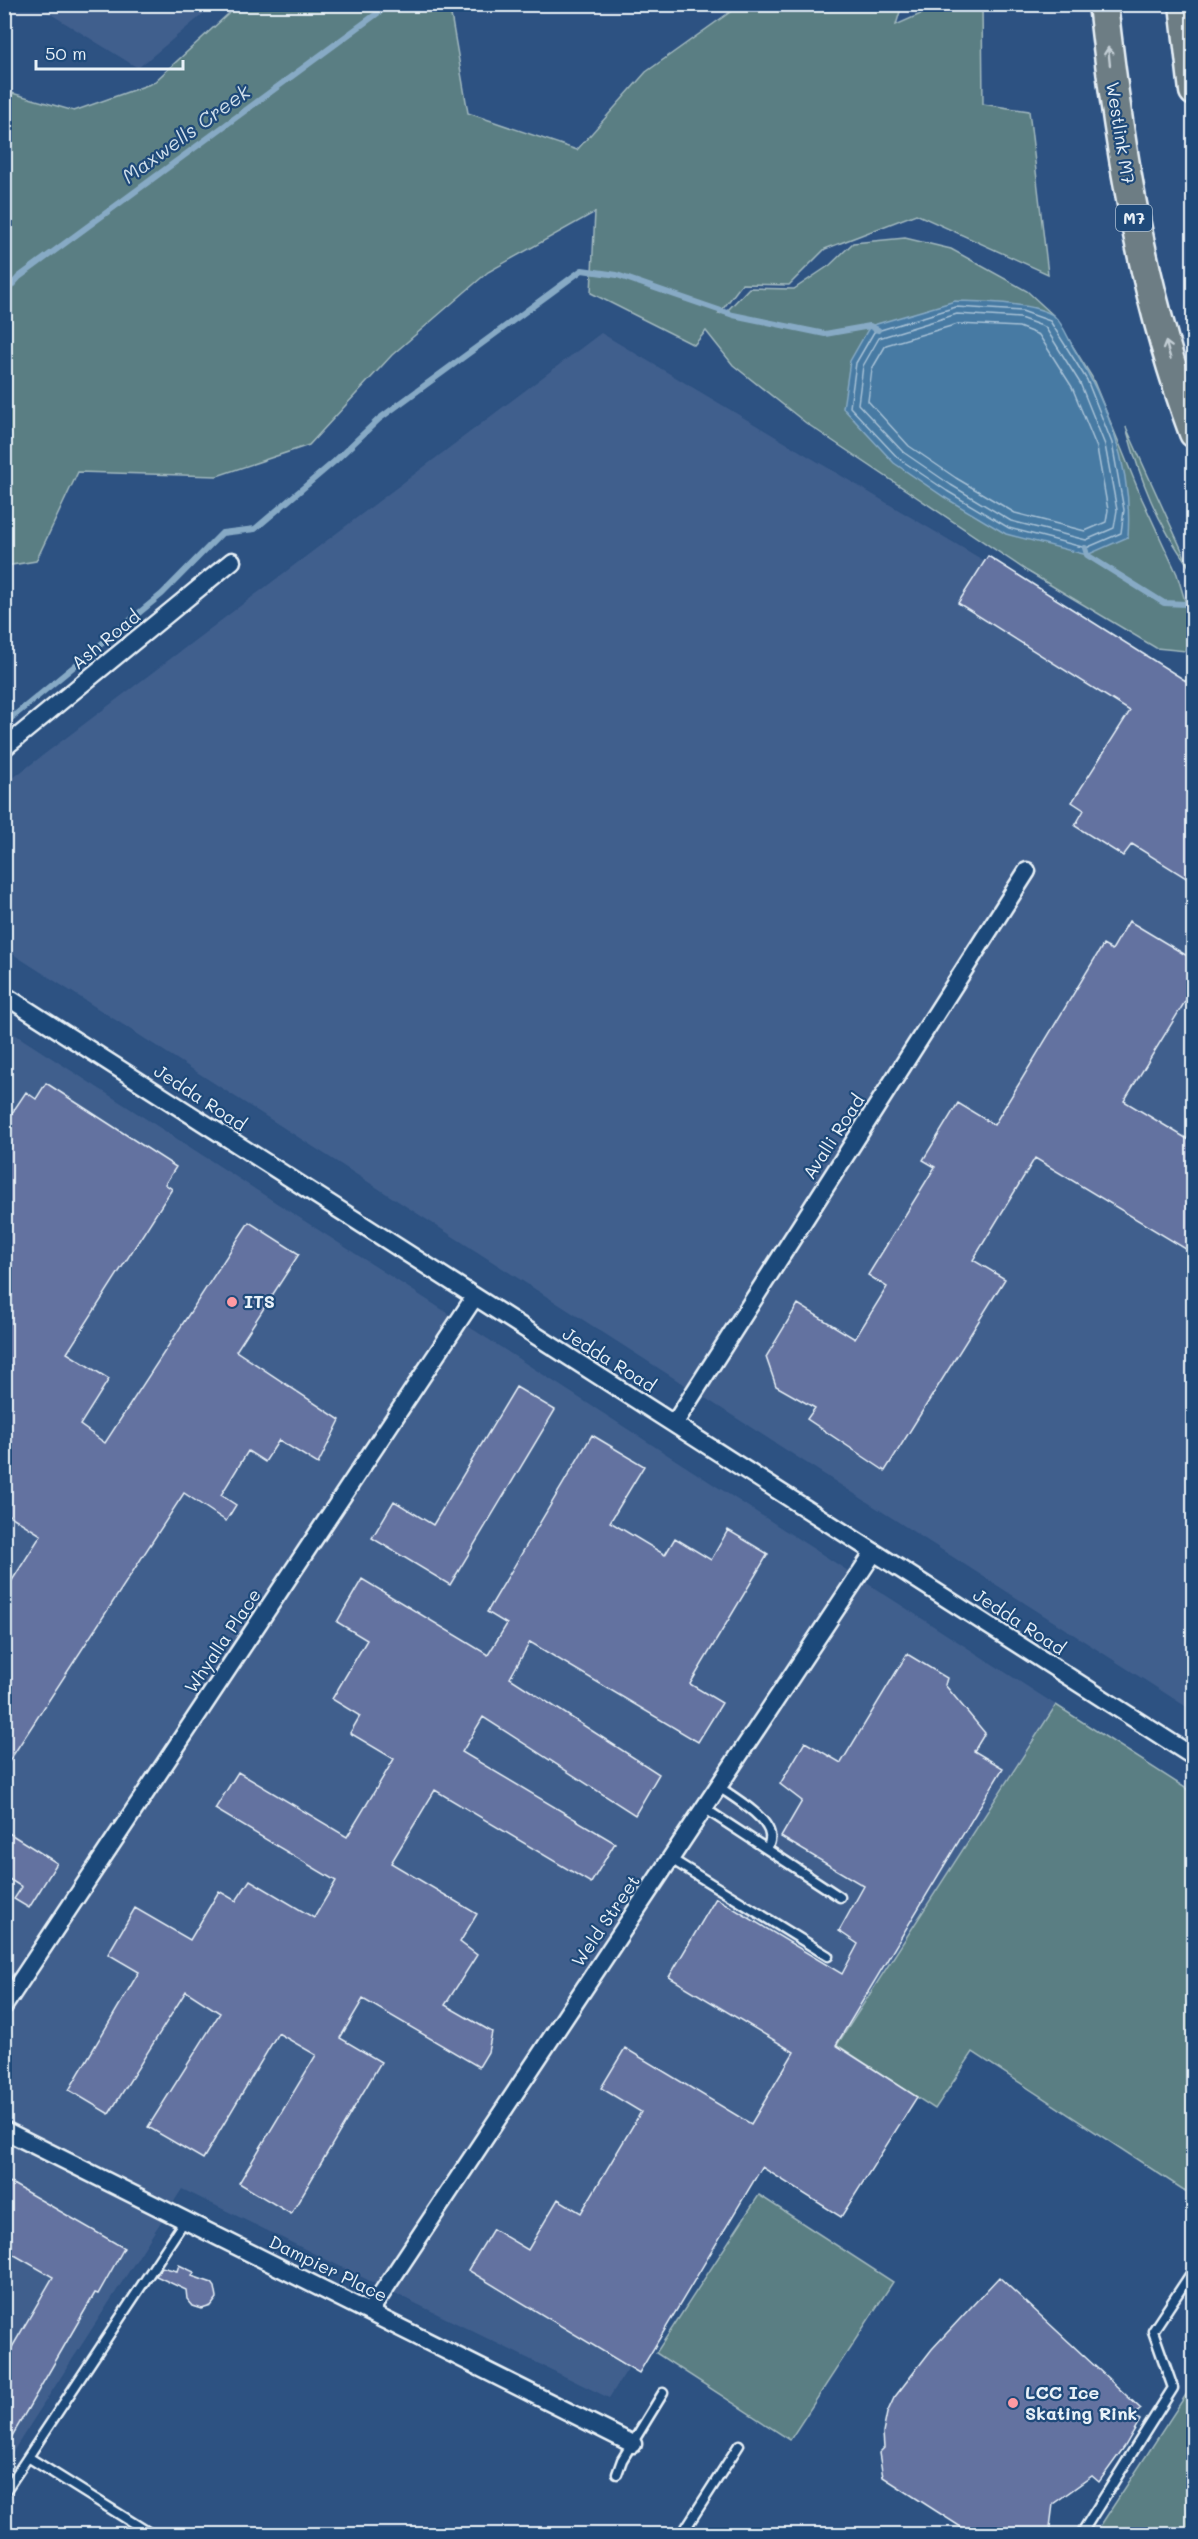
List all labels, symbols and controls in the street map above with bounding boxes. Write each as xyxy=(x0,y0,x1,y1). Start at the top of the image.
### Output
scale bar xyxy=(36,33,183,71)
text: 50 m xyxy=(45,41,87,65)
one-way arrow xyxy=(1103,47,1114,66)
water label: Maxwells Creek xyxy=(116,78,255,188)
street label: Westlink M7 xyxy=(1101,80,1141,186)
road number: M7 xyxy=(1116,205,1152,231)
one-way arrow xyxy=(1161,341,1173,360)
street label: Ash Road xyxy=(66,604,145,674)
street label: Jedda Road xyxy=(150,1058,251,1136)
street label: Avalli Road xyxy=(797,1089,870,1183)
place label: ITS xyxy=(244,1289,275,1313)
marker: ITS xyxy=(225,1295,239,1309)
street label: Jedda Road xyxy=(558,1321,661,1397)
street label: Jedda Road xyxy=(969,1582,1070,1660)
street label: Whyalla Place xyxy=(178,1584,266,1697)
street label: Weld Street xyxy=(566,1870,645,1971)
street label: Dampier Place xyxy=(265,2229,392,2307)
place label: LCC Ice Skating Rink xyxy=(1025,2380,1137,2425)
marker: LCC Ice Skating Rink xyxy=(1006,2396,1020,2410)

